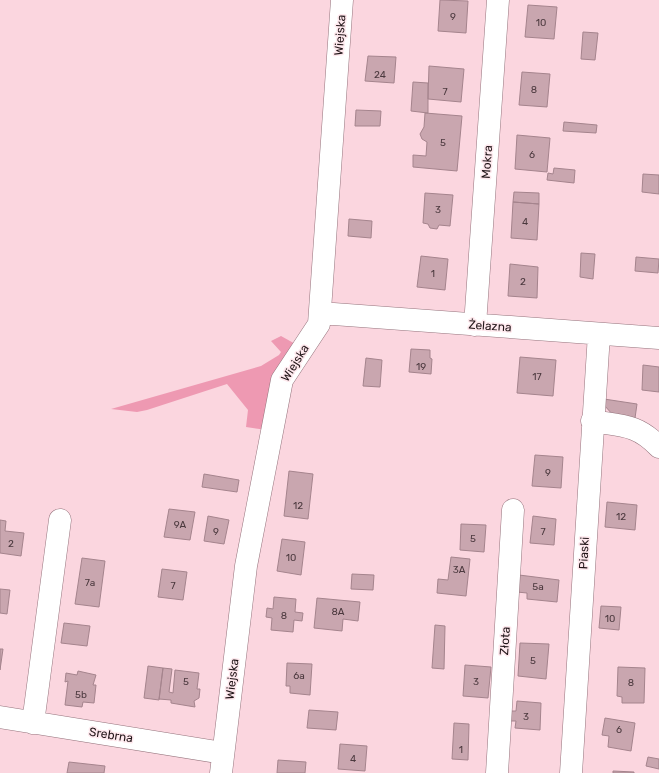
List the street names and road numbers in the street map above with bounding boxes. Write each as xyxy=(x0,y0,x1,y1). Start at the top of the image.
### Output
street label: Wiejska xyxy=(332,14,348,56)
street label: Mokra xyxy=(479,145,495,179)
street label: Żelazna xyxy=(468,318,512,334)
street label: Wiejska xyxy=(278,342,312,384)
street label: Piaski xyxy=(576,536,592,570)
street label: Złota xyxy=(497,626,513,656)
street label: Wiejska xyxy=(223,658,241,700)
street label: Srebrna xyxy=(88,725,134,745)

